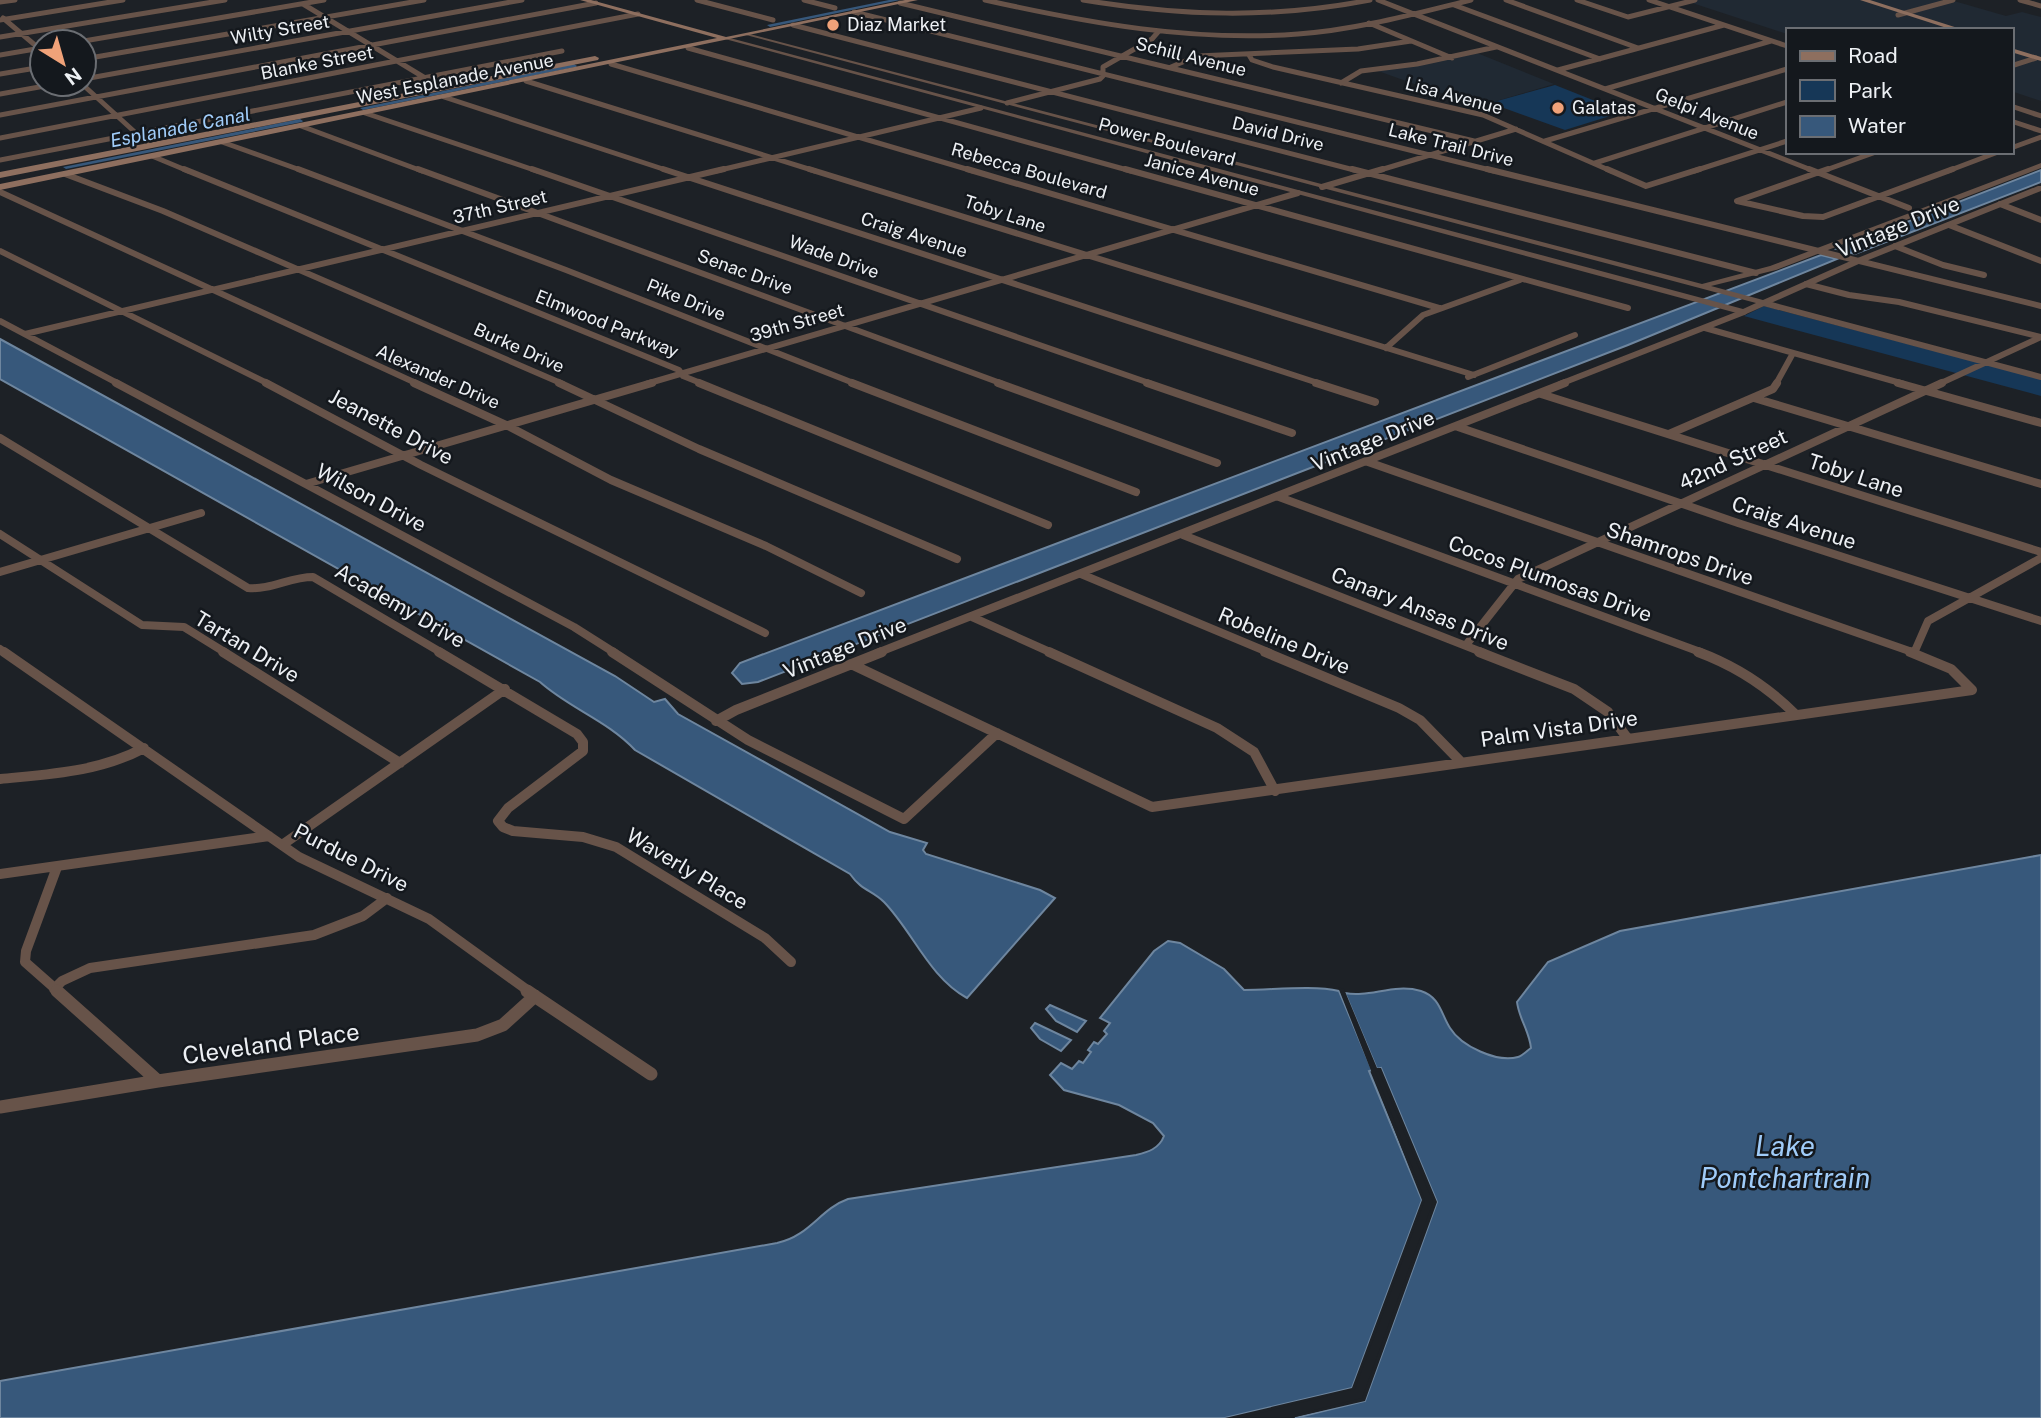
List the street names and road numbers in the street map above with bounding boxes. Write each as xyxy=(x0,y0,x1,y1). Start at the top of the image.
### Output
street label: Wilty Street xyxy=(229,10,331,49)
street label: Schill Avenue xyxy=(1134,33,1249,80)
street label: Blanke Street xyxy=(259,41,375,84)
street label: West Esplanade Avenue xyxy=(355,49,555,108)
street label: Lisa Avenue xyxy=(1403,72,1505,119)
street label: Gelpi Avenue xyxy=(1652,83,1762,144)
street label: David Drive xyxy=(1230,112,1326,155)
street label: Power Boulevard xyxy=(1096,113,1238,170)
street label: Lake Trail Drive xyxy=(1386,119,1516,170)
street label: Rebecca Boulevard xyxy=(949,138,1109,203)
street label: Janice Avenue xyxy=(1143,149,1262,200)
street label: 37th Street xyxy=(451,185,549,228)
street label: Toby Lane xyxy=(962,190,1049,237)
street label: Vintage Drive xyxy=(1833,190,1963,263)
street label: Craig Avenue xyxy=(858,207,970,262)
street label: Wade Drive xyxy=(786,230,882,283)
street label: Senac Drive xyxy=(695,245,796,298)
street label: Pike Drive xyxy=(644,274,729,325)
street label: Elmwood Parkway xyxy=(532,285,682,362)
street label: 39th Street xyxy=(747,299,846,346)
street label: Burke Drive xyxy=(471,318,568,377)
street label: Alexander Drive xyxy=(373,340,503,413)
street label: Jeanette Drive xyxy=(325,383,458,470)
street label: Vintage Drive xyxy=(1308,404,1438,477)
street label: 42nd Street xyxy=(1675,424,1791,496)
street label: Toby Lane xyxy=(1805,448,1907,503)
street label: Wilson Drive xyxy=(312,458,431,537)
street label: Craig Avenue xyxy=(1729,491,1860,554)
street label: Shamrops Drive xyxy=(1603,517,1757,590)
street label: Cocos Plumosas Drive xyxy=(1445,530,1655,627)
street label: Academy Drive xyxy=(331,558,470,653)
street label: Canary Ansas Drive xyxy=(1328,561,1513,656)
street label: Robeline Drive xyxy=(1214,601,1354,680)
street label: Tartan Drive xyxy=(190,605,304,688)
street label: Vintage Drive xyxy=(780,611,910,684)
street label: Palm Vista Drive xyxy=(1479,705,1639,752)
street label: Purdue Drive xyxy=(290,818,413,897)
street label: Waverly Place xyxy=(622,822,753,915)
street label: Cleveland Place xyxy=(180,1017,361,1069)

